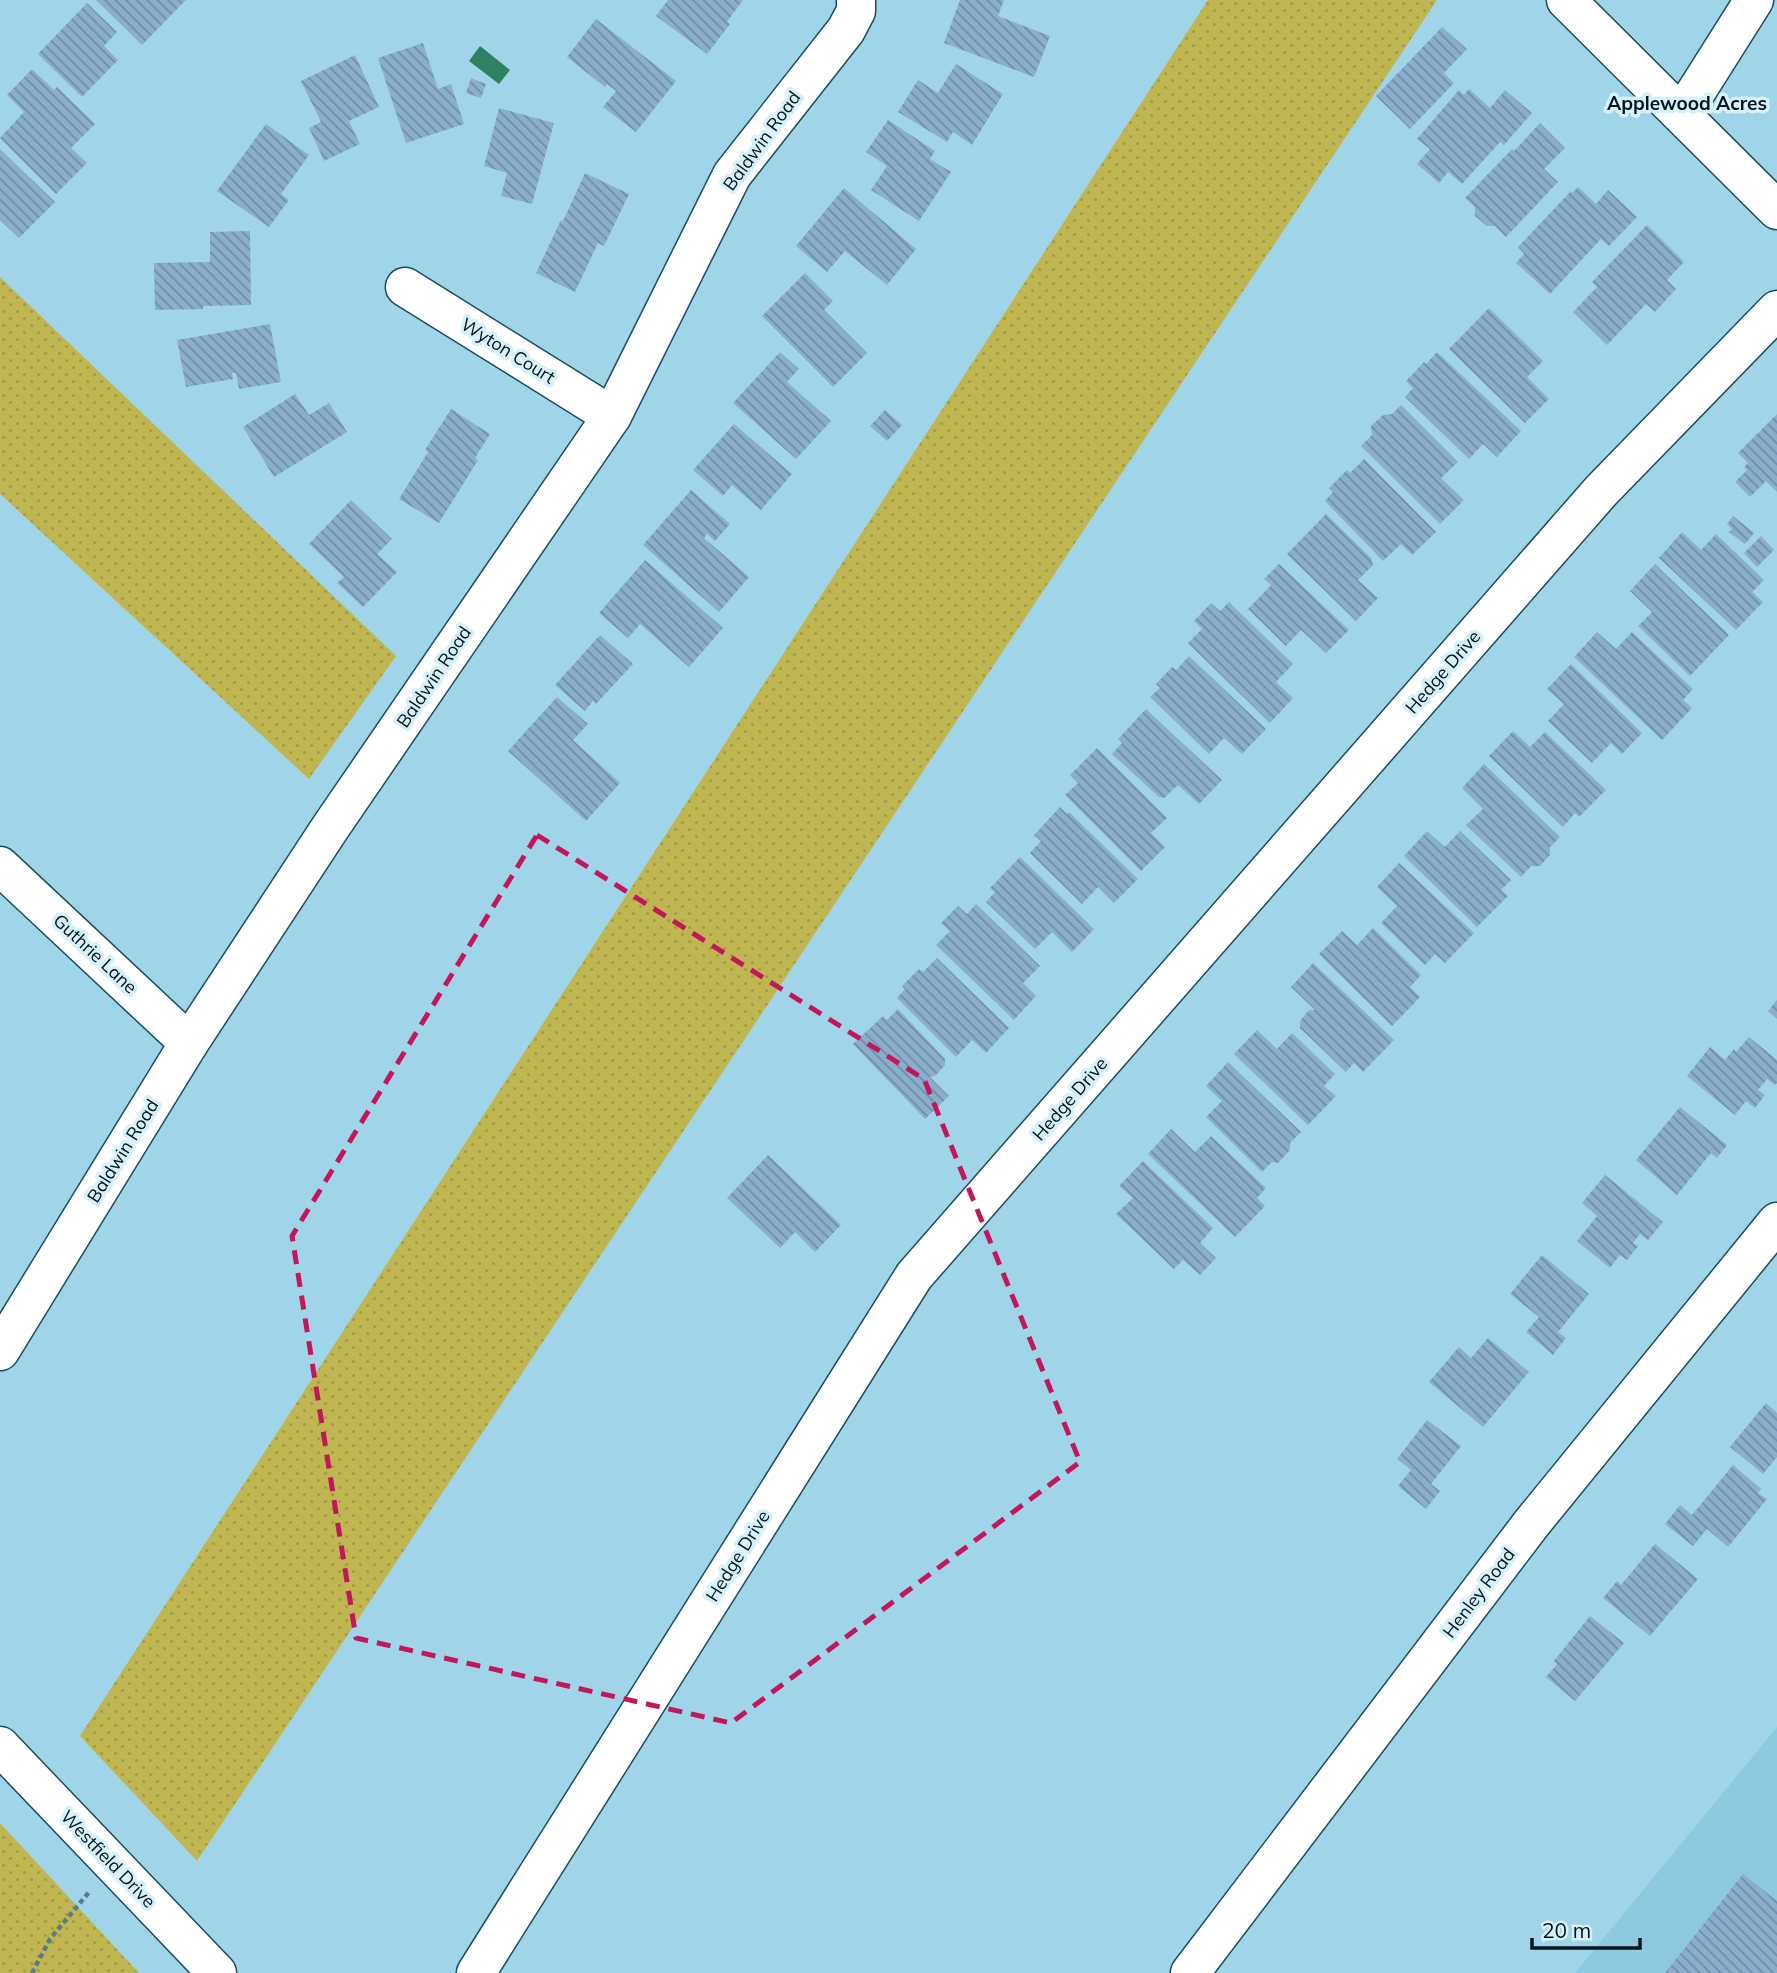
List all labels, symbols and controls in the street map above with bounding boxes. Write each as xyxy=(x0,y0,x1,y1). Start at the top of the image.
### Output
street label: Baldwin Road xyxy=(718,86,805,195)
district label: Applewood Acres xyxy=(1607,91,1767,115)
street label: Wyton Court xyxy=(457,313,560,389)
street label: Baldwin Road xyxy=(391,622,476,732)
street label: Hedge Drive xyxy=(1400,625,1485,718)
street label: Guthrie Lane xyxy=(48,909,142,998)
street label: Hedge Drive xyxy=(1027,1052,1112,1145)
street label: Baldwin Road xyxy=(82,1095,163,1207)
street label: Hedge Drive xyxy=(700,1506,775,1606)
street label: Henley Road xyxy=(1437,1543,1520,1642)
street label: Westfield Drive xyxy=(56,1805,161,1912)
scale bar xyxy=(1532,1906,1640,1950)
text: 20 m xyxy=(1542,1917,1591,1943)

